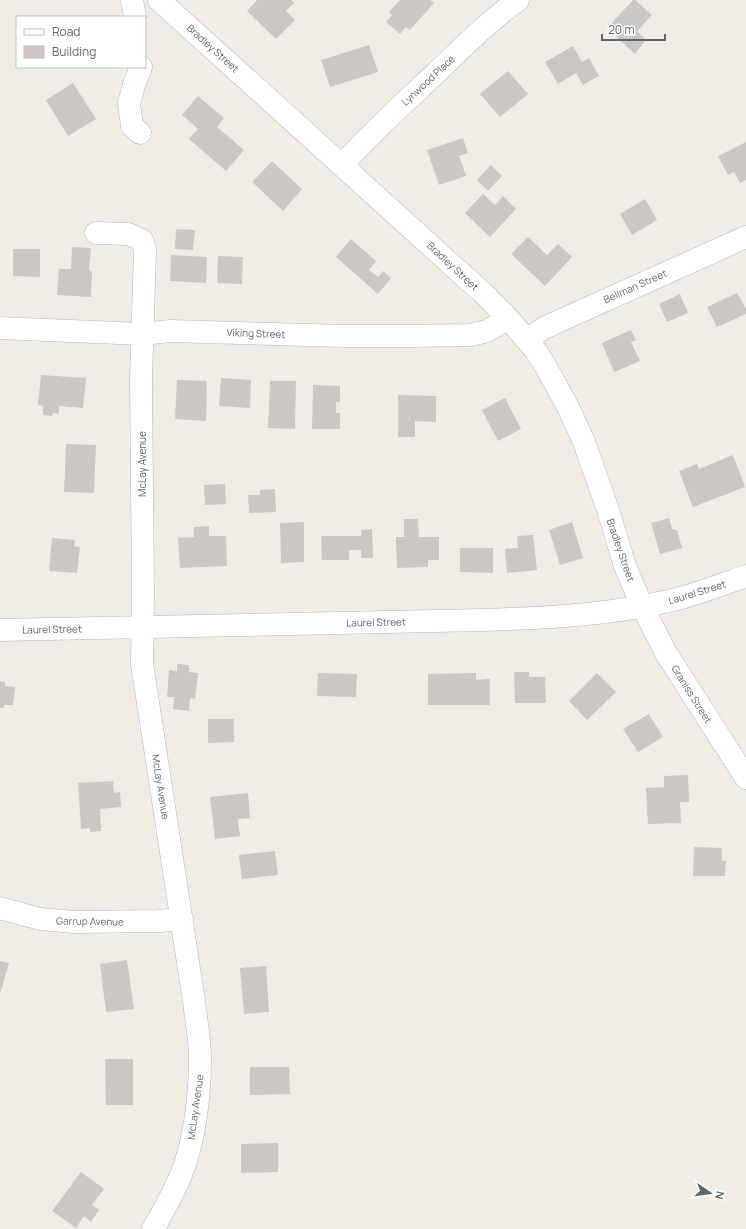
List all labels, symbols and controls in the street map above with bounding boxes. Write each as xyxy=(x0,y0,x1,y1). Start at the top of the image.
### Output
legend xyxy=(16,16,146,68)
scale bar xyxy=(602,16,665,42)
street label: Bradley Street xyxy=(184,21,242,75)
text: 20 m xyxy=(608,21,635,38)
text: Road xyxy=(52,23,80,40)
text: Building xyxy=(52,43,96,60)
street label: Lynwood Place xyxy=(398,52,458,108)
street label: Bradley Street xyxy=(424,238,482,294)
street label: Bellman Street xyxy=(601,266,669,306)
street label: Viking Street xyxy=(226,325,286,341)
street label: McLay Avenue xyxy=(135,431,149,497)
street label: Bradley Street xyxy=(604,517,638,583)
street label: Laurel Street xyxy=(666,577,728,607)
street label: Laurel Street xyxy=(346,614,406,630)
street label: Laurel Street xyxy=(22,621,82,637)
street label: Graniss Street xyxy=(669,662,715,726)
street label: McLay Avenue xyxy=(149,753,173,821)
street label: Garrup Avenue xyxy=(56,913,124,929)
street label: McLay Avenue xyxy=(183,1073,207,1141)
north arrow xyxy=(690,1173,730,1213)
text: N xyxy=(712,1190,728,1201)

